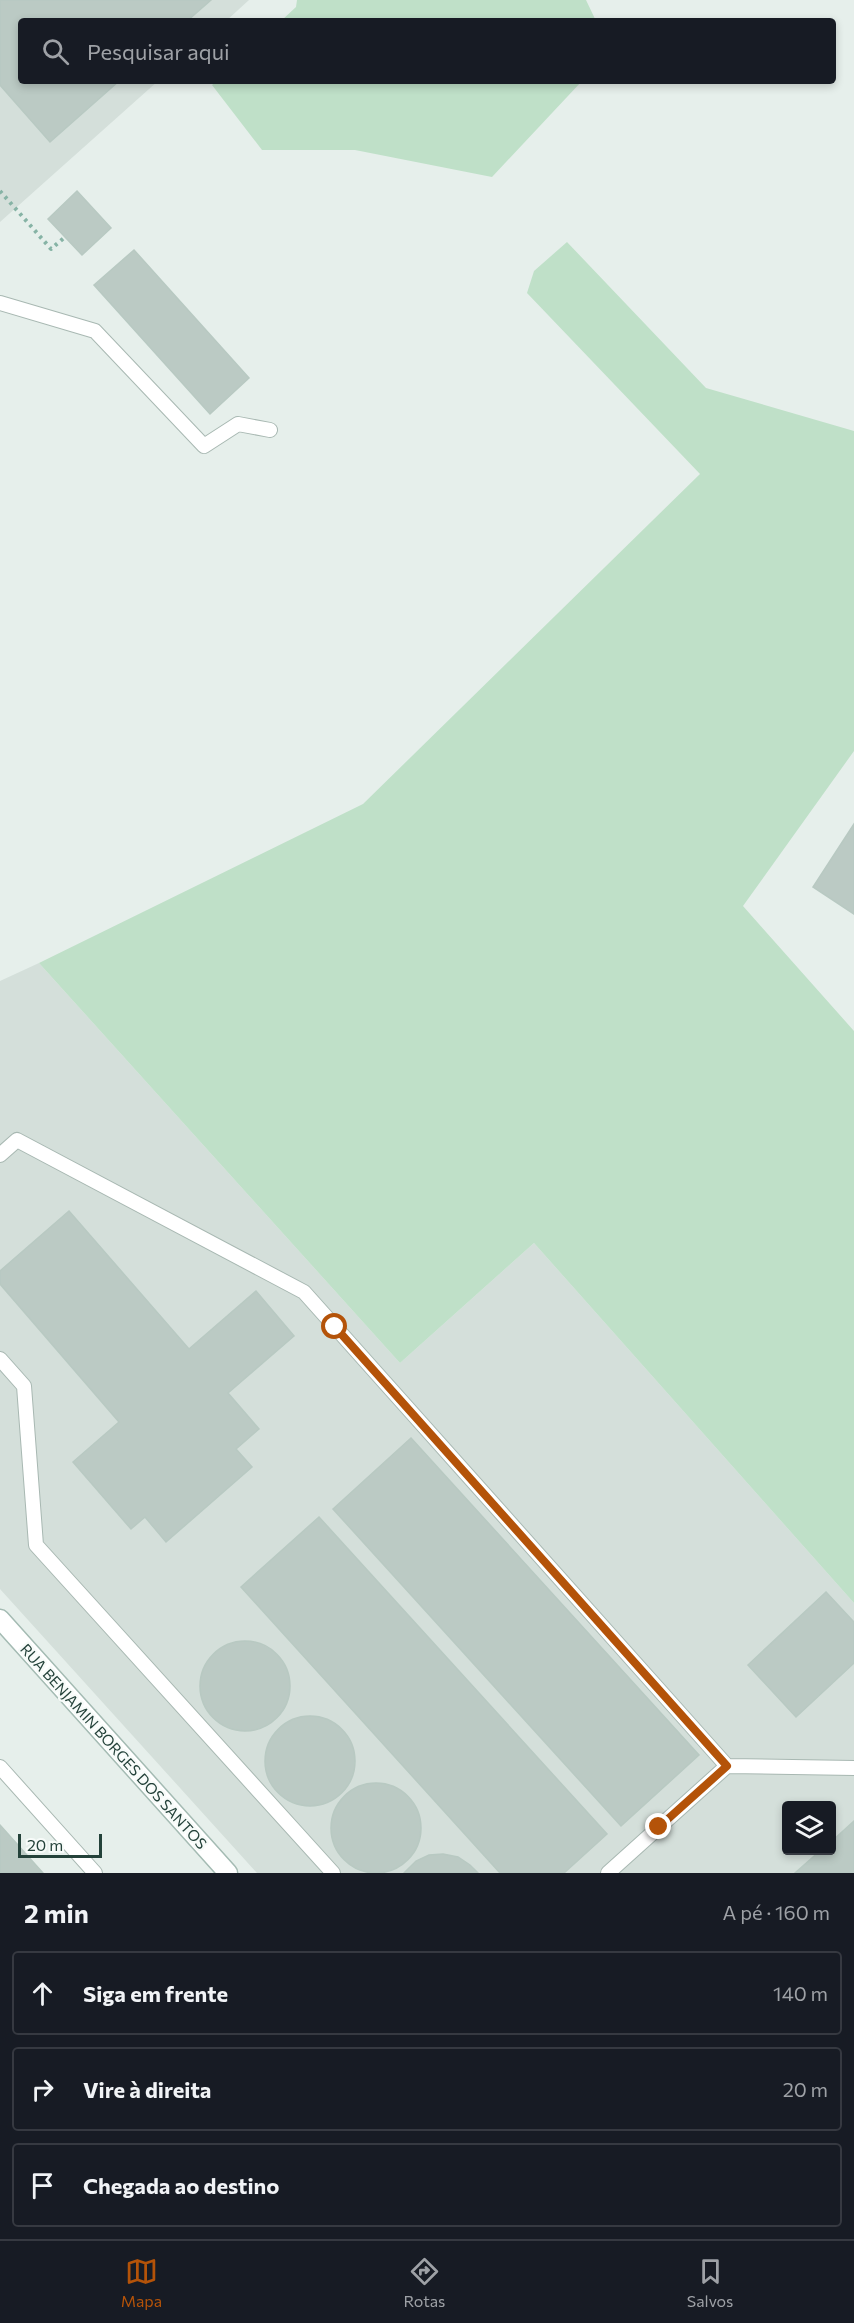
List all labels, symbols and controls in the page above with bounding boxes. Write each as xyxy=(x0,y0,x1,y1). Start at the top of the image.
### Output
search box xyxy=(18,18,836,84)
icon: search xyxy=(39,35,72,68)
text: Pesquisar aqui xyxy=(87,38,230,65)
route start xyxy=(321,1313,347,1339)
street label: RUA BENJAMIN BORGES DOS SANTOS xyxy=(17,1640,211,1852)
map controls xyxy=(782,1801,836,1855)
button: layers xyxy=(782,1801,836,1855)
route end xyxy=(645,1813,671,1839)
scale bar xyxy=(18,1831,102,1858)
text: 20 m xyxy=(27,1835,63,1854)
text: 2 min xyxy=(24,1897,89,1928)
text: A pé · 160 m xyxy=(723,1900,830,1924)
icon: ahead xyxy=(26,1977,59,2010)
text: Siga em frente xyxy=(83,1980,228,2007)
text: 140 m xyxy=(773,1981,828,2005)
icon: right xyxy=(26,2073,59,2106)
text: Vire à direita xyxy=(83,2076,211,2103)
text: 20 m xyxy=(783,2077,828,2101)
icon: arrive xyxy=(26,2169,59,2202)
text: Chegada ao destino xyxy=(83,2172,279,2199)
tab: Mapa xyxy=(121,2255,162,2310)
tab: Rotas xyxy=(404,2255,445,2310)
tab: Salvos xyxy=(687,2255,733,2310)

